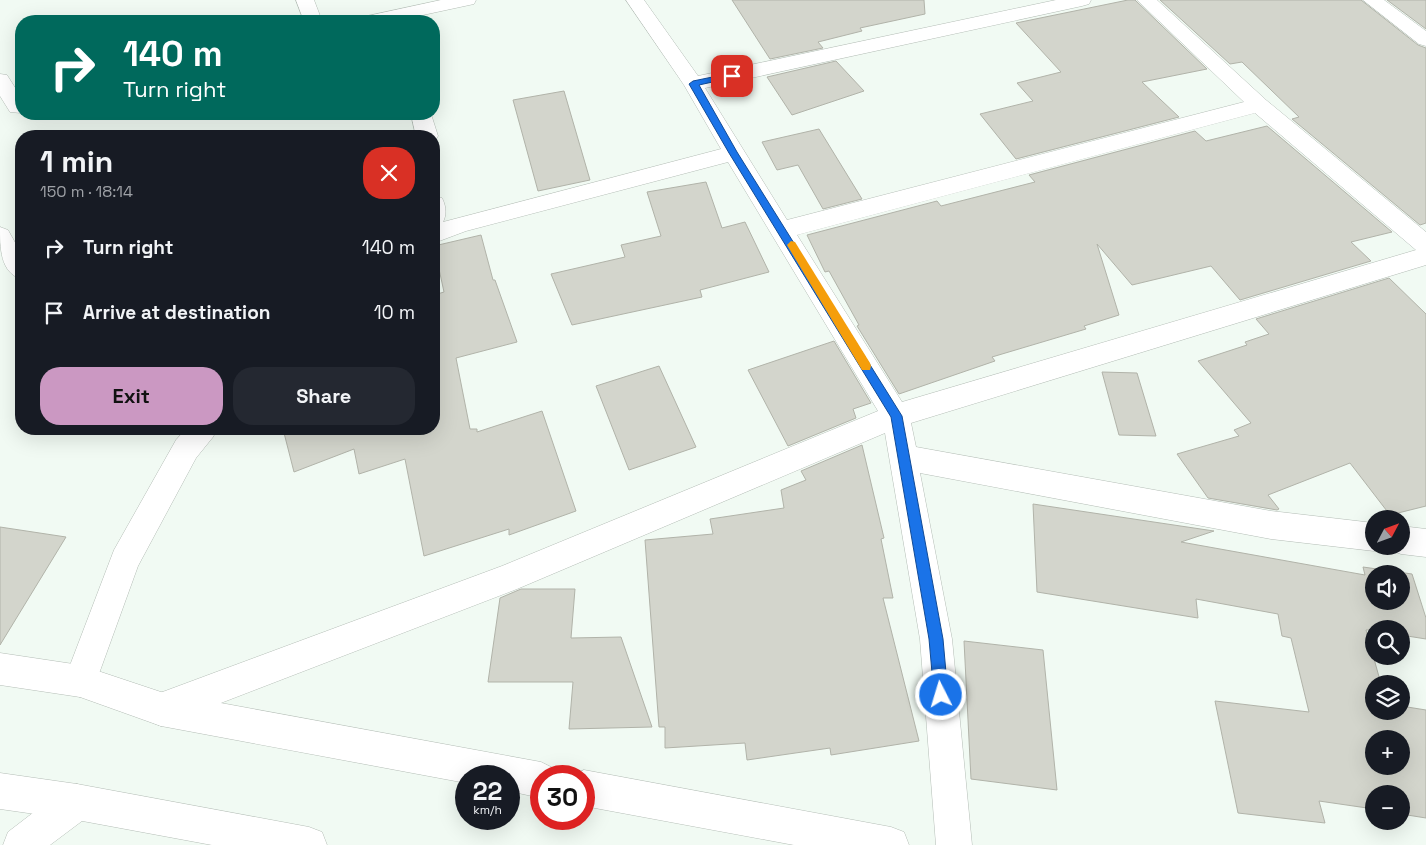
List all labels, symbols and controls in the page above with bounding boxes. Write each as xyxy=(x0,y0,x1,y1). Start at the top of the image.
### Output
text: 140 m xyxy=(123,32,223,76)
icon: right xyxy=(40,35,105,100)
pin xyxy=(711,55,753,97)
icon: arrive xyxy=(718,62,746,90)
text: Turn right xyxy=(123,75,226,103)
text: 1 min xyxy=(40,142,113,181)
button: close xyxy=(363,147,415,199)
text: 150 m · 18:14 xyxy=(40,181,133,202)
icon: right xyxy=(40,234,68,262)
text: Turn right xyxy=(83,235,173,260)
text: 140 m xyxy=(362,235,415,260)
icon: arrive xyxy=(40,299,68,327)
text: Arrive at destination xyxy=(83,300,271,325)
text: 10 m xyxy=(374,300,415,325)
button: Exit xyxy=(40,367,223,425)
button: Share xyxy=(233,367,415,425)
north arrow xyxy=(1365,510,1410,555)
map controls xyxy=(1365,510,1410,830)
button: sound xyxy=(1365,565,1410,610)
button: search xyxy=(1365,620,1410,665)
position arrow xyxy=(914,668,966,720)
button: layers xyxy=(1365,675,1410,720)
button: + xyxy=(1365,730,1410,775)
speed limit sign: 30 xyxy=(530,765,595,830)
text: 22 xyxy=(473,775,502,807)
button: − xyxy=(1365,785,1410,830)
text: km/h xyxy=(473,802,502,818)

